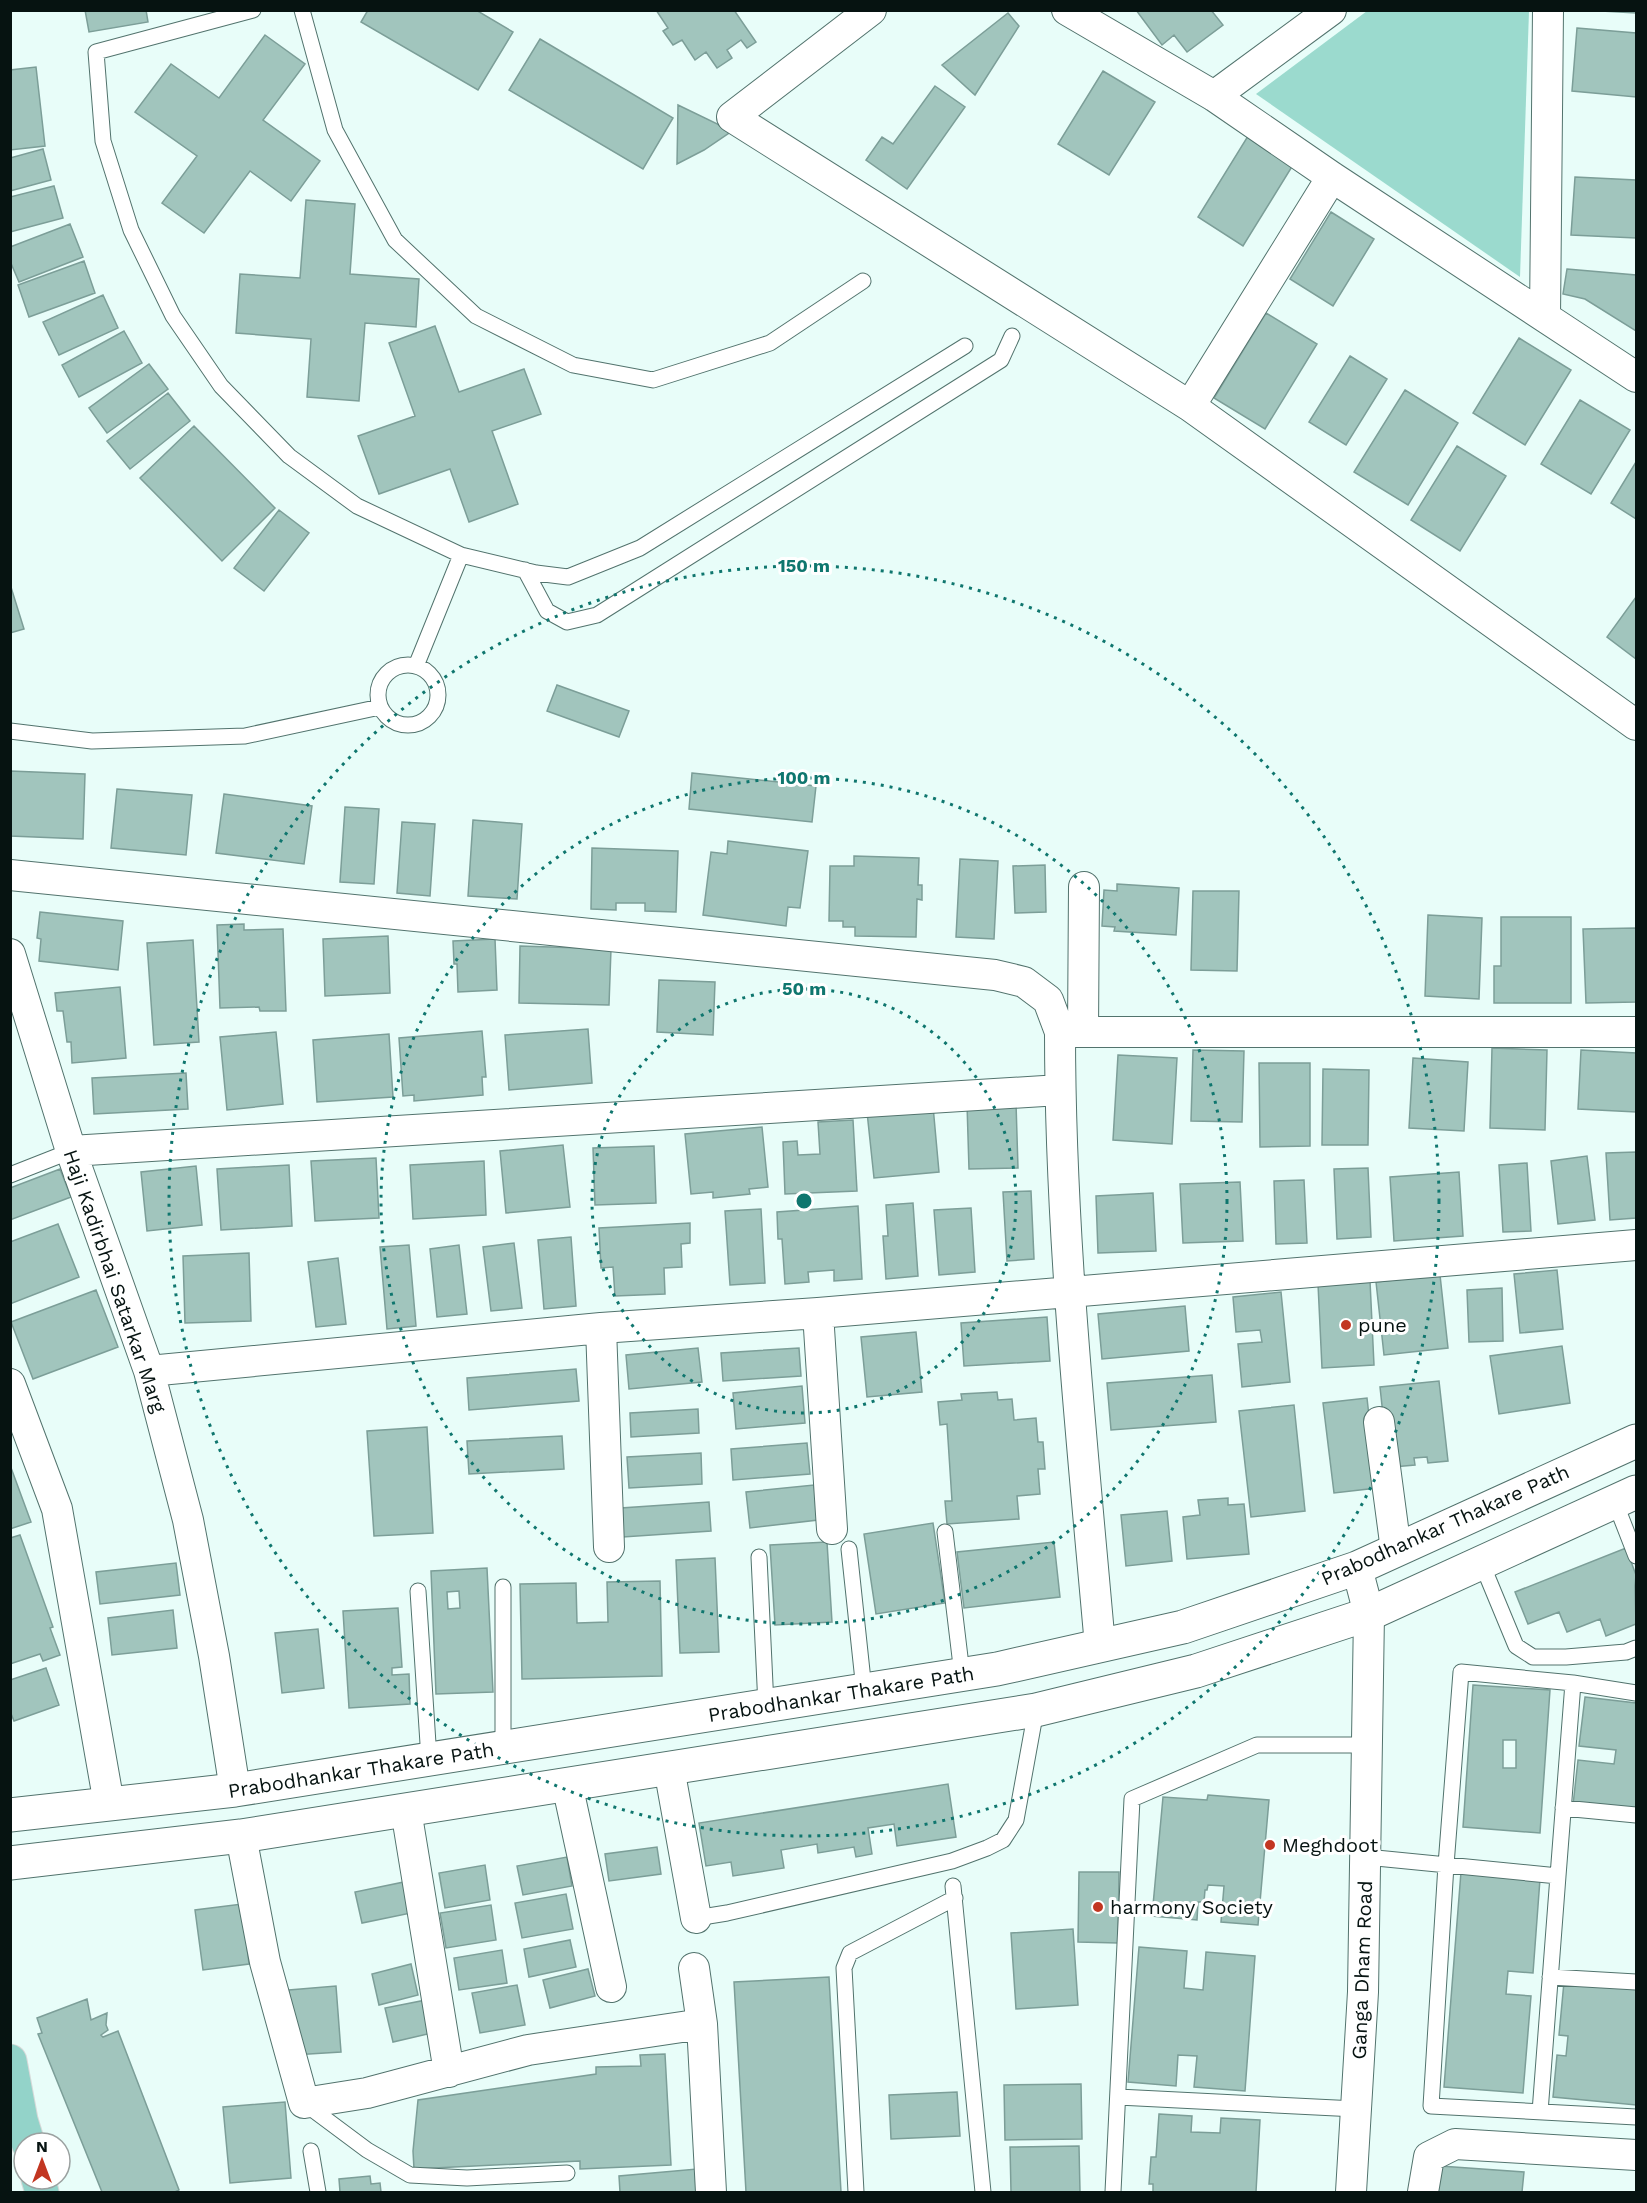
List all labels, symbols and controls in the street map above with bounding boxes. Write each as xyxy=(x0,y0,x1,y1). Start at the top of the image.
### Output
text: 150 m xyxy=(778,555,830,576)
text: 100 m xyxy=(777,767,831,788)
text: 50 m xyxy=(782,978,826,999)
street label: Haji Kadirbhai Satarkar Marg xyxy=(59,1146,172,1416)
centre of rings xyxy=(794,1191,814,1211)
place label: pune xyxy=(1358,1313,1407,1337)
marker: pune xyxy=(1339,1318,1353,1332)
street label: Prabodhankar Thakare Path xyxy=(1317,1459,1573,1591)
street label: Prabodhankar Thakare Path xyxy=(706,1661,976,1727)
street label: Prabodhankar Thakare Path xyxy=(226,1737,496,1803)
place label: Meghdoot xyxy=(1282,1833,1379,1857)
marker: Meghdoot xyxy=(1263,1838,1277,1852)
street label: Ganga Dham Road xyxy=(1347,1880,1377,2060)
place label: harmony Society xyxy=(1110,1895,1274,1919)
marker: harmony Society xyxy=(1091,1900,1105,1914)
north arrow xyxy=(12,2131,72,2191)
text: N xyxy=(36,2137,48,2156)

